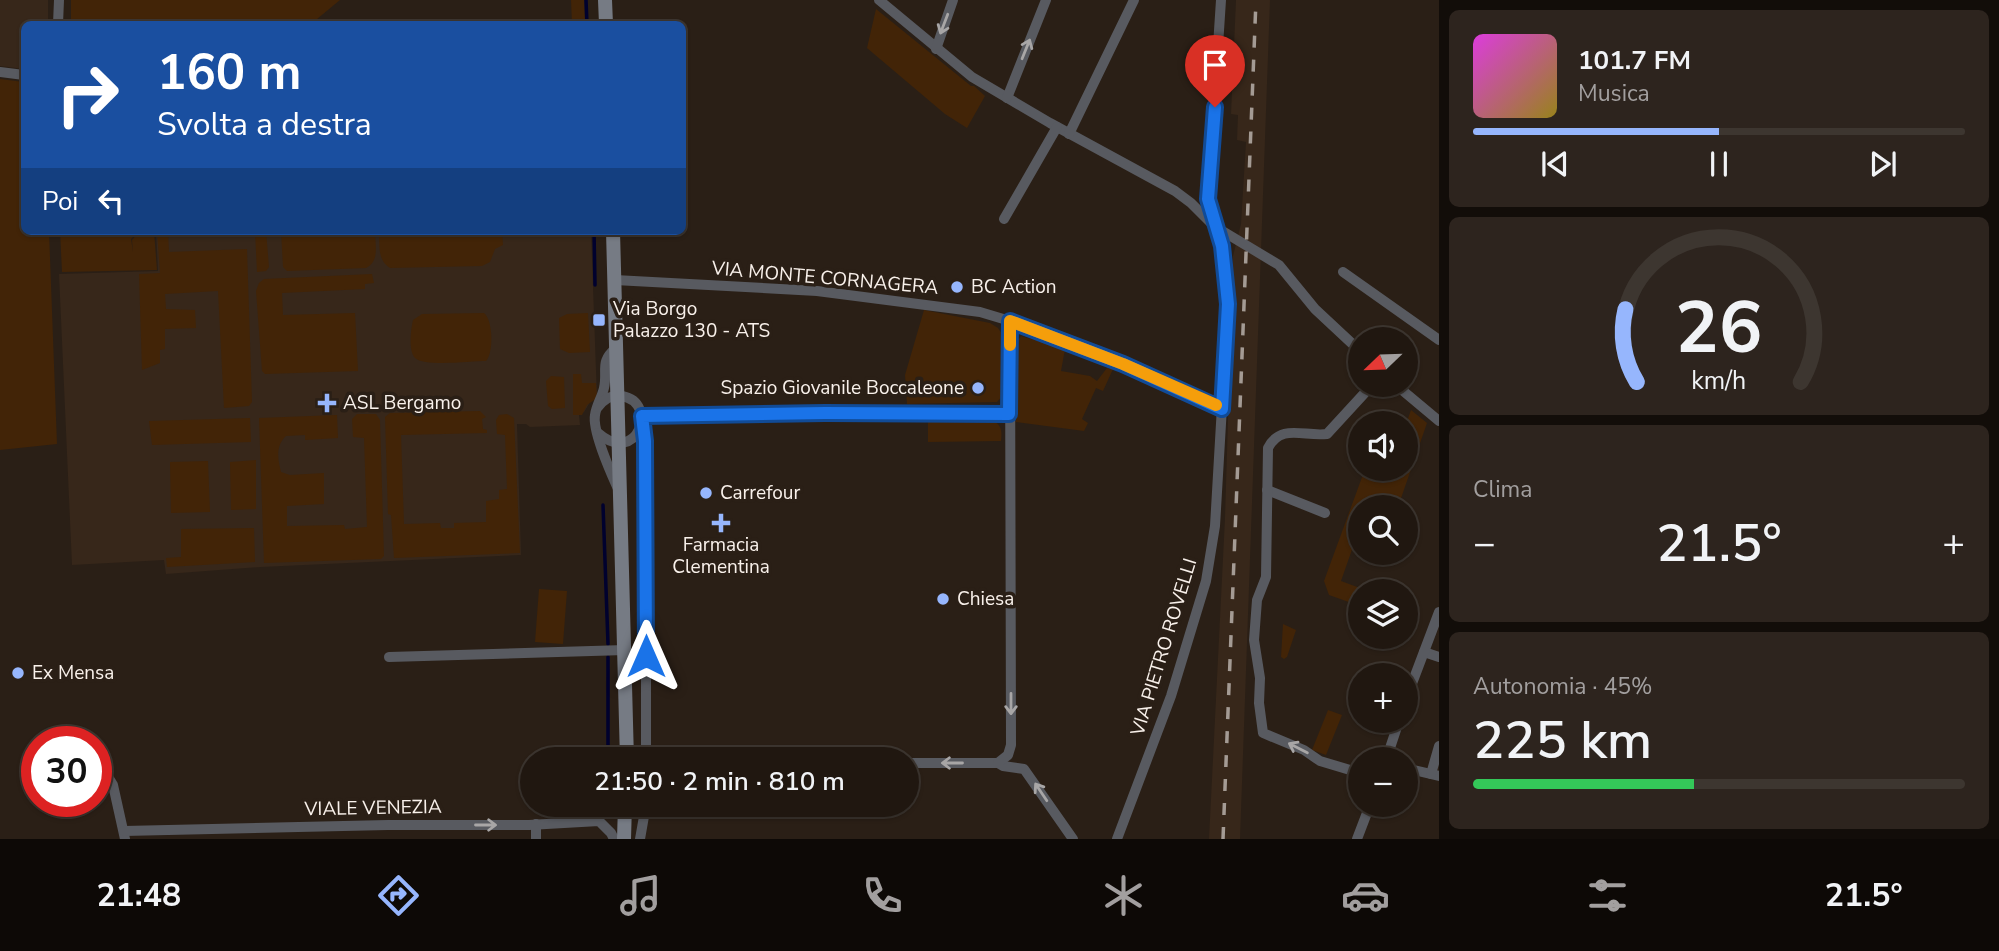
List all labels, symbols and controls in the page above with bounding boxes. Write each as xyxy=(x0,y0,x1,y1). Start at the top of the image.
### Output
one-way arrow xyxy=(936,13,949,35)
pin xyxy=(1185,35,1245,107)
text: 160 m xyxy=(157,39,301,106)
one-way arrow xyxy=(1021,39,1034,60)
text: 101.7 FM xyxy=(1578,43,1691,78)
icon: arrive xyxy=(1196,46,1234,84)
icon: right xyxy=(42,49,133,140)
text: Musica xyxy=(1578,78,1650,109)
text: Svolta a destra xyxy=(157,103,372,146)
icon: previous xyxy=(1536,145,1574,183)
icon: pause xyxy=(1700,145,1738,183)
icon: next xyxy=(1864,145,1902,183)
icon: left xyxy=(92,182,130,220)
text: Poi xyxy=(42,184,78,219)
street label: VIA MONTE CORNAGERA xyxy=(710,255,940,301)
place label: BC Action xyxy=(971,274,1057,300)
text: 26 xyxy=(1675,278,1763,378)
marker: BC Action xyxy=(949,279,965,295)
place label: Via Borgo Palazzo 130 - ATS xyxy=(612,296,770,344)
marker: Via Borgo Palazzo 130 - ATS xyxy=(591,312,607,328)
north arrow xyxy=(1348,327,1418,397)
map controls xyxy=(1348,327,1418,817)
text: km/h xyxy=(1691,364,1747,398)
place label: Spazio Giovanile Boccaleone xyxy=(721,375,964,401)
marker: Spazio Giovanile Boccaleone xyxy=(970,380,986,396)
place label: ASL Bergamo xyxy=(343,390,461,416)
marker: ASL Bergamo xyxy=(317,393,337,413)
button: sound xyxy=(1348,411,1418,481)
text: Clima xyxy=(1473,474,1533,505)
place label: Carrefour xyxy=(720,480,800,506)
marker: Carrefour xyxy=(698,485,714,501)
button: search xyxy=(1348,495,1418,565)
text: 21.5° xyxy=(1656,508,1782,579)
marker: Farmacia Clementina xyxy=(713,515,729,531)
text: − xyxy=(1473,518,1496,569)
text: + xyxy=(1942,518,1965,569)
place label: Farmacia Clementina xyxy=(672,532,770,580)
street label: VIA PIETRO ROVELLI xyxy=(1124,555,1203,740)
button: layers xyxy=(1348,579,1418,649)
place label: Chiesa xyxy=(957,586,1014,612)
marker: Chiesa xyxy=(935,591,951,607)
position arrow xyxy=(609,619,683,693)
place label: Ex Mensa xyxy=(32,660,114,686)
button: + xyxy=(1348,663,1418,733)
marker: Ex Mensa xyxy=(10,665,26,681)
text: Autonomia · 45% xyxy=(1473,671,1653,702)
one-way arrow xyxy=(1004,692,1018,715)
text: 225 km xyxy=(1473,705,1652,776)
speed limit sign: 30 xyxy=(21,726,112,817)
one-way arrow xyxy=(1288,740,1309,754)
button: − xyxy=(1348,747,1418,817)
one-way arrow xyxy=(941,756,964,770)
text: 21:50 · 2 min · 810 m xyxy=(594,764,845,799)
one-way arrow xyxy=(1034,783,1048,803)
street label: VIALE VENEZIA xyxy=(303,794,442,822)
one-way arrow xyxy=(474,818,497,832)
icon: directions xyxy=(374,871,423,920)
icon: music xyxy=(616,871,665,920)
icon: phone xyxy=(858,871,907,920)
icon: climate xyxy=(1099,871,1148,920)
icon: car xyxy=(1341,871,1390,920)
icon: filters xyxy=(1583,871,1632,920)
text: 21:48 xyxy=(96,874,181,917)
text: 21.5° xyxy=(1825,874,1903,917)

